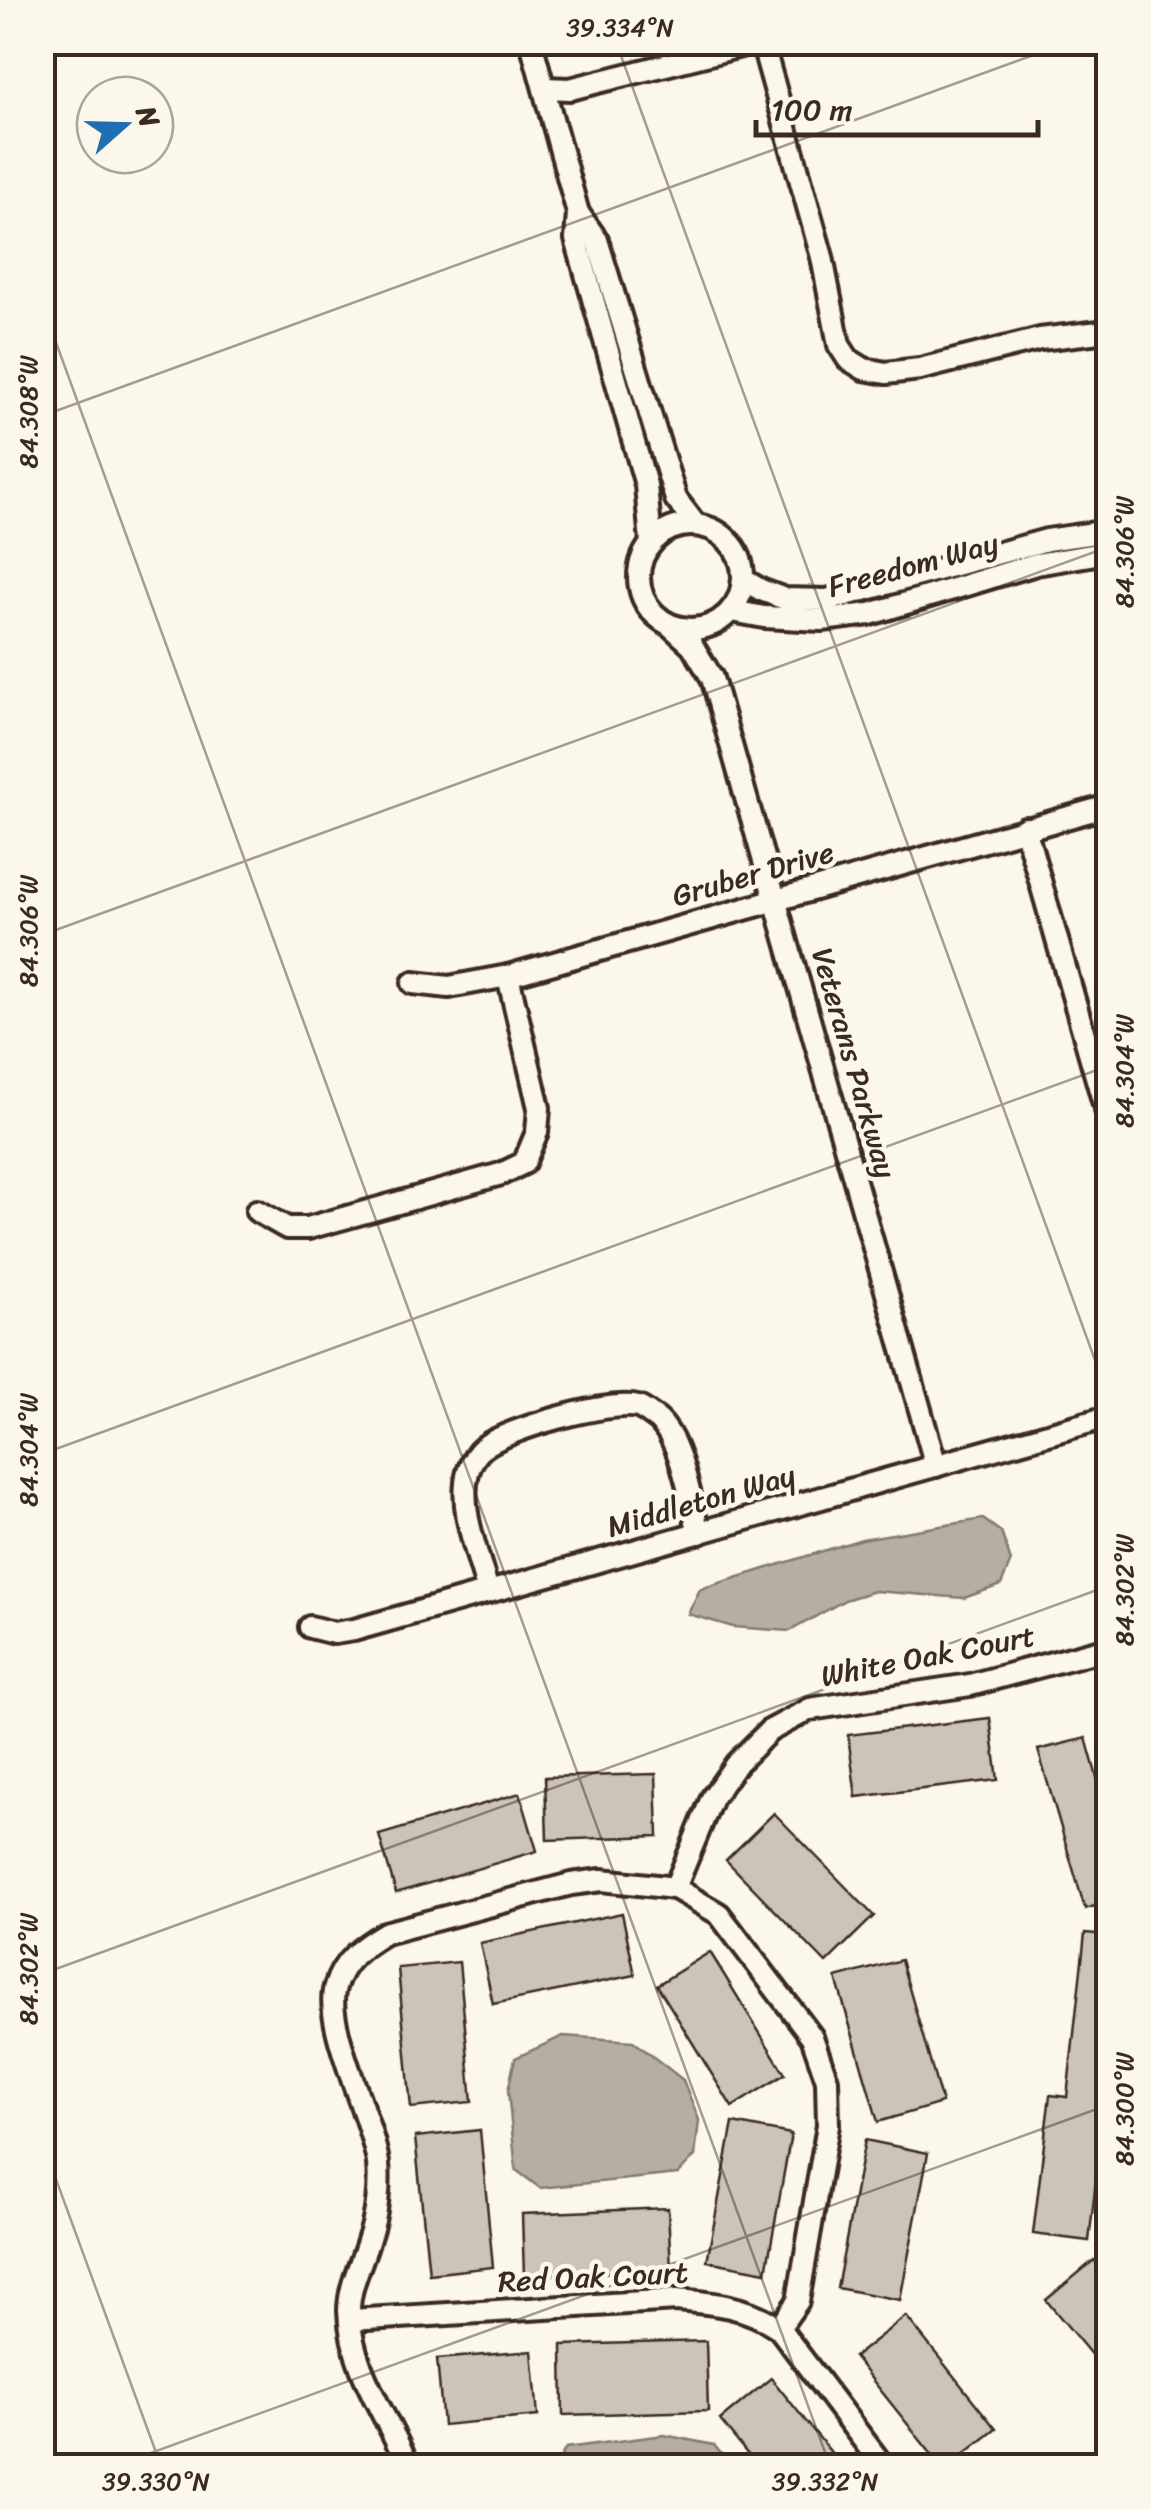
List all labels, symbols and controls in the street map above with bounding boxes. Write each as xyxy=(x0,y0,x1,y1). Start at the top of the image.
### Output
text: 39.334°N xyxy=(566,5,675,50)
north arrow xyxy=(75,75,175,175)
scale bar xyxy=(756,75,1038,137)
text: 100 m xyxy=(771,83,853,137)
text: N xyxy=(121,98,175,135)
text: 84.308°W xyxy=(6,355,51,468)
text: 84.306°W xyxy=(1102,495,1147,608)
street label: Freedom Way xyxy=(822,516,1005,614)
street label: Gruber Drive xyxy=(666,825,840,923)
text: 84.306°W xyxy=(6,874,51,987)
street label: Veterans Parkway xyxy=(795,941,913,1185)
text: 84.304°W xyxy=(1102,1014,1147,1128)
text: 84.304°W xyxy=(6,1393,51,1507)
street label: Middleton Way xyxy=(600,1448,802,1554)
text: 84.302°W xyxy=(1102,1533,1147,1646)
street label: White Oak Court xyxy=(816,1609,1040,1703)
text: 84.302°W xyxy=(6,1912,51,2025)
text: 84.300°W xyxy=(1102,2052,1147,2166)
street label: Red Oak Court xyxy=(496,2245,690,2309)
text: 39.330°N xyxy=(102,2459,211,2504)
text: 39.332°N xyxy=(772,2459,879,2504)

